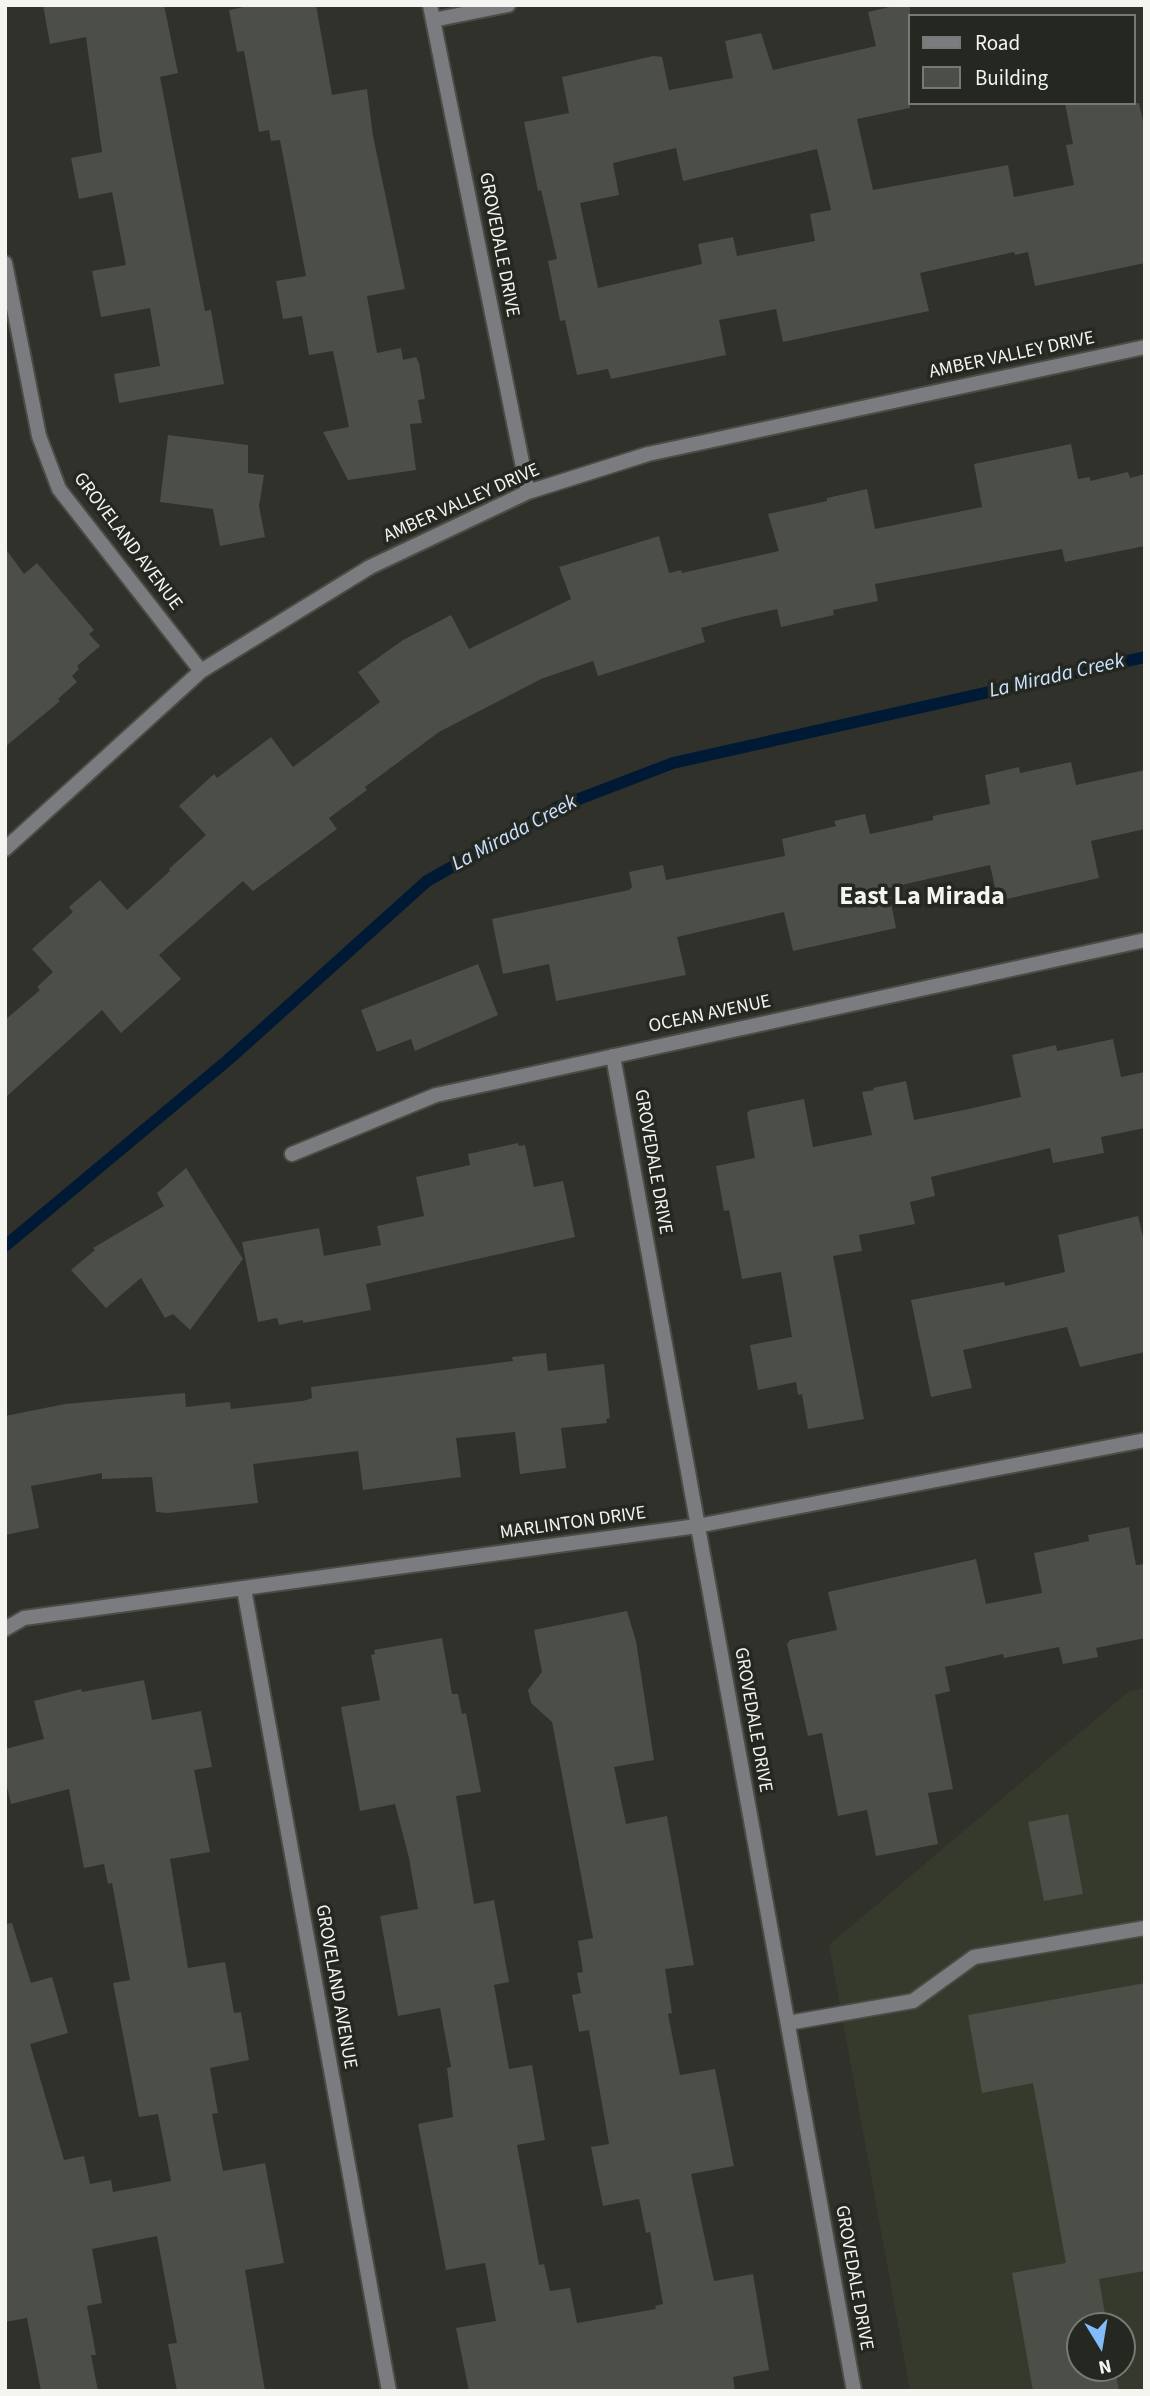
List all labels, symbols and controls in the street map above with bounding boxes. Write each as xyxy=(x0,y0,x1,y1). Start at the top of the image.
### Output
legend xyxy=(908,14,1136,105)
text: Road xyxy=(975,28,1020,58)
text: Building xyxy=(975,63,1048,93)
street label: GROVEDALE DRIVE xyxy=(473,171,523,319)
street label: AMBER VALLEY DRIVE xyxy=(927,327,1097,385)
street label: AMBER VALLEY DRIVE xyxy=(380,459,544,549)
street label: GROVELAND AVENUE xyxy=(68,469,186,615)
water label: La Mirada Creek xyxy=(987,649,1127,705)
water label: La Mirada Creek xyxy=(448,790,582,878)
district label: East La Mirada xyxy=(839,882,1005,914)
street label: OCEAN AVENUE xyxy=(647,991,773,1039)
street label: GROVEDALE DRIVE xyxy=(628,1088,676,1236)
street label: MARLINTON DRIVE xyxy=(499,1502,647,1546)
street label: GROVEDALE DRIVE xyxy=(728,1646,776,1794)
street label: GROVELAND AVENUE xyxy=(309,1903,361,2071)
street label: GROVEDALE DRIVE xyxy=(829,2204,877,2352)
north arrow xyxy=(1066,2312,1136,2382)
text: N xyxy=(1096,2352,1114,2381)

